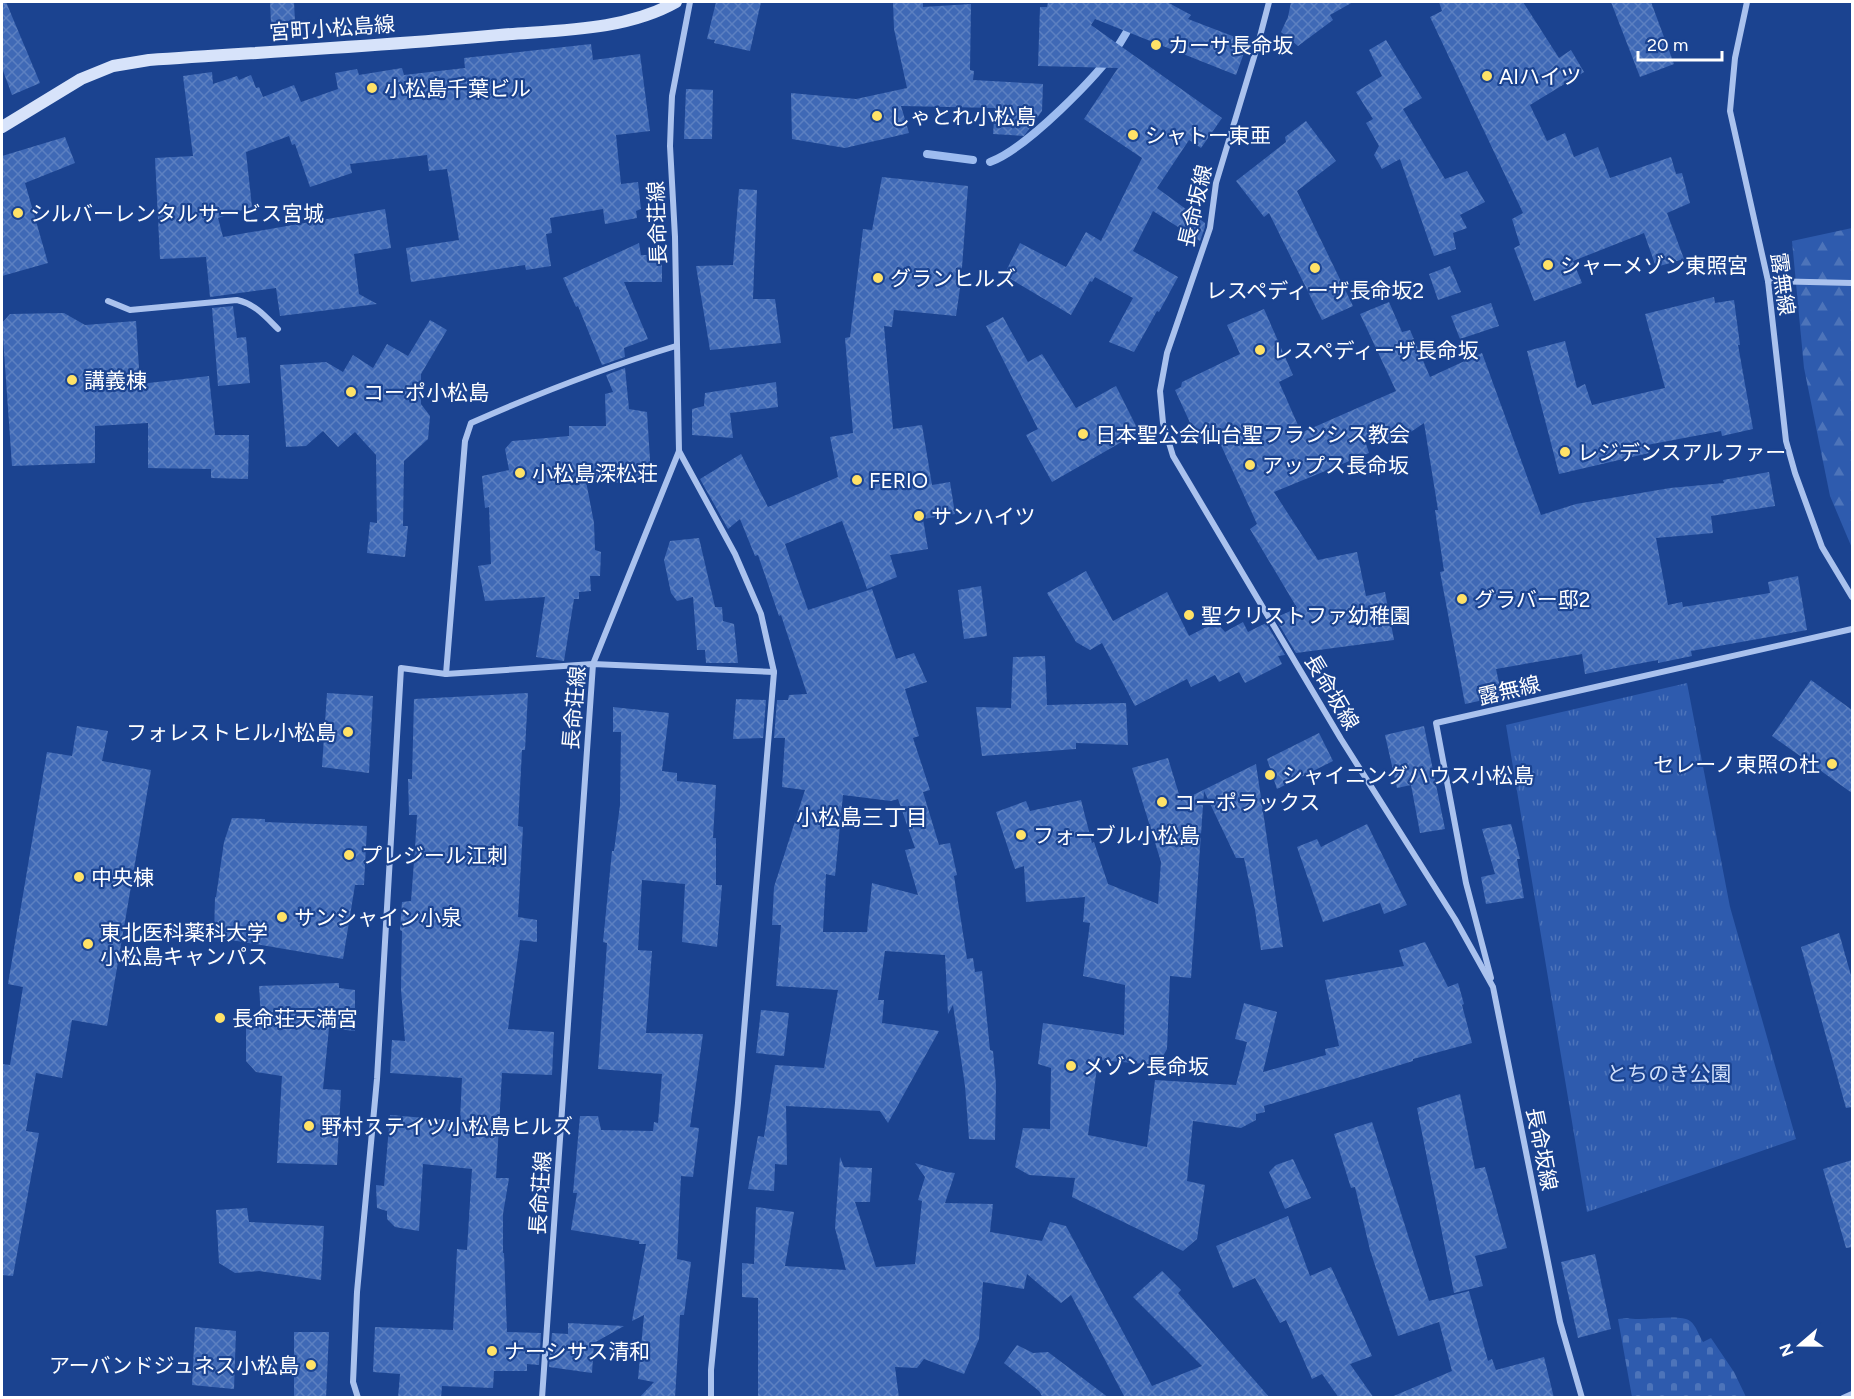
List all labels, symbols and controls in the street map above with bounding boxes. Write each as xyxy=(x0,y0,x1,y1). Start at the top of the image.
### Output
street label: 宮町小松島線 xyxy=(268,11,396,45)
scale bar xyxy=(1638,24,1722,62)
place label: カーサ長命坂 xyxy=(1168,33,1294,58)
text: 20 m xyxy=(1647,34,1688,56)
marker: カーサ長命坂 xyxy=(1149,38,1163,52)
place label: AIハイツ xyxy=(1499,64,1582,89)
marker: AIハイツ xyxy=(1480,69,1494,83)
place label: 小松島千葉ビル xyxy=(384,76,531,101)
marker: 小松島千葉ビル xyxy=(365,81,379,95)
place label: しゃとれ小松島 xyxy=(889,104,1036,129)
marker: しゃとれ小松島 xyxy=(870,109,884,123)
place label: シャトー東亜 xyxy=(1145,123,1271,148)
marker: シャトー東亜 xyxy=(1126,128,1140,142)
street label: 長命坂線 xyxy=(1173,162,1217,250)
street label: 長命荘線 xyxy=(643,181,671,265)
place label: シルバーレンタルサービス宮城 xyxy=(30,201,324,226)
marker: シルバーレンタルサービス宮城 xyxy=(11,206,25,220)
street label: 露無線 xyxy=(1766,251,1800,317)
place label: シャーメゾン東照宮 xyxy=(1560,253,1748,278)
marker: シャーメゾン東照宮 xyxy=(1541,258,1555,272)
marker: レスペディーザ長命坂2 xyxy=(1308,261,1322,275)
place label: グランヒルズ xyxy=(890,266,1016,291)
marker: グランヒルズ xyxy=(871,271,885,285)
place label: レスペディーザ長命坂2 xyxy=(1206,278,1424,303)
place label: レスペディーザ長命坂 xyxy=(1272,338,1479,363)
marker: レスペディーザ長命坂 xyxy=(1253,343,1267,357)
place label: 講義棟 xyxy=(84,368,147,393)
marker: 講義棟 xyxy=(65,373,79,387)
place label: コーポ小松島 xyxy=(363,380,489,405)
marker: コーポ小松島 xyxy=(344,385,358,399)
place label: 日本聖公会仙台聖フランシス教会 xyxy=(1095,422,1410,447)
marker: 日本聖公会仙台聖フランシス教会 xyxy=(1076,427,1090,441)
place label: レジデンスアルファー xyxy=(1577,440,1786,465)
marker: レジデンスアルファー xyxy=(1558,445,1572,459)
place label: アップス長命坂 xyxy=(1262,453,1409,478)
marker: アップス長命坂 xyxy=(1243,458,1257,472)
place label: 小松島深松荘 xyxy=(532,461,658,486)
marker: 小松島深松荘 xyxy=(513,466,527,480)
place label: FERIO xyxy=(869,468,928,493)
marker: FERIO xyxy=(850,473,864,487)
place label: サンハイツ xyxy=(931,504,1036,529)
marker: サンハイツ xyxy=(912,509,926,523)
place label: グラバー邸2 xyxy=(1474,587,1591,612)
marker: グラバー邸2 xyxy=(1455,592,1469,606)
place label: 聖クリストファ幼稚園 xyxy=(1201,603,1411,628)
marker: 聖クリストファ幼稚園 xyxy=(1182,608,1196,622)
street label: 長命坂線 xyxy=(1300,650,1364,734)
street label: 長命荘線 xyxy=(558,665,590,751)
street label: 露無線 xyxy=(1475,671,1543,709)
place label: フォレストヒル小松島 xyxy=(126,720,336,745)
marker: フォレストヒル小松島 xyxy=(341,725,355,739)
place label: セレーノ東照の杜 xyxy=(1653,752,1820,777)
marker: セレーノ東照の杜 xyxy=(1825,757,1839,771)
place label: シャイニングハウス小松島 xyxy=(1282,763,1534,788)
marker: シャイニングハウス小松島 xyxy=(1263,768,1277,782)
place label: コーポラックス xyxy=(1174,790,1320,815)
marker: コーポラックス xyxy=(1155,795,1169,809)
district label: 小松島三丁目 xyxy=(796,804,928,831)
place label: フォーブル小松島 xyxy=(1033,823,1200,848)
marker: フォーブル小松島 xyxy=(1014,828,1028,842)
place label: プレジール江刺 xyxy=(361,843,508,868)
marker: プレジール江刺 xyxy=(342,848,356,862)
place label: 中央棟 xyxy=(91,865,154,890)
marker: 中央棟 xyxy=(72,870,86,884)
place label: サンシャイン小泉 xyxy=(294,905,462,930)
marker: サンシャイン小泉 xyxy=(275,910,289,924)
place label: 東北医科薬科大学 小松島キャンパス xyxy=(100,920,268,969)
marker: 東北医科薬科大学 小松島キャンパス xyxy=(81,937,95,951)
place label: 長命荘天満宮 xyxy=(232,1006,358,1031)
marker: 長命荘天満宮 xyxy=(213,1011,227,1025)
place label: メゾン長命坂 xyxy=(1083,1054,1209,1079)
marker: メゾン長命坂 xyxy=(1064,1059,1078,1073)
park label: とちのき公園 xyxy=(1606,1061,1732,1086)
street label: 長命坂線 xyxy=(1522,1105,1562,1193)
place label: 野村ステイツ小松島ヒルズ xyxy=(321,1114,573,1139)
marker: 野村ステイツ小松島ヒルズ xyxy=(302,1119,316,1133)
street label: 長命荘線 xyxy=(525,1150,555,1236)
north arrow xyxy=(1770,1315,1830,1375)
place label: ナーシサス清和 xyxy=(504,1339,650,1364)
text: N xyxy=(1775,1341,1797,1359)
marker: ナーシサス清和 xyxy=(485,1344,499,1358)
place label: アーバンドジュネス小松島 xyxy=(49,1353,299,1378)
marker: アーバンドジュネス小松島 xyxy=(304,1358,318,1372)

